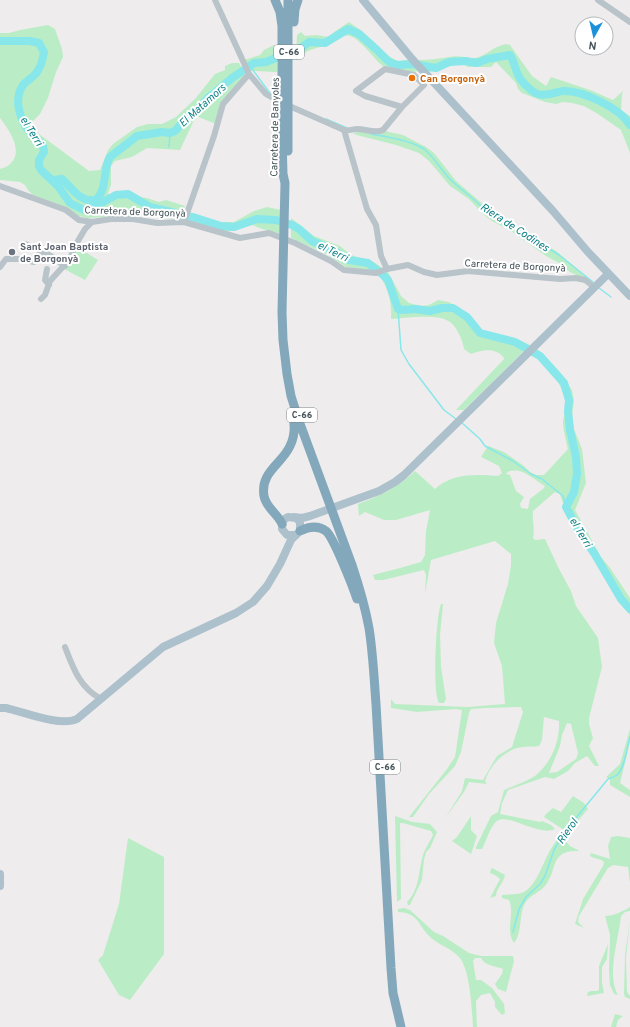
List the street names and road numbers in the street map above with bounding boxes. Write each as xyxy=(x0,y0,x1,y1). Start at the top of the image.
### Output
road number: C-66 xyxy=(274,45,304,59)
street label: Carretera de Banyoles xyxy=(268,77,283,177)
street label: Carretera de Borgonyà xyxy=(84,204,186,221)
street label: Carretera de Borgonyà xyxy=(464,257,566,276)
road number: C-66 xyxy=(287,408,317,422)
road number: C-66 xyxy=(370,760,400,774)

